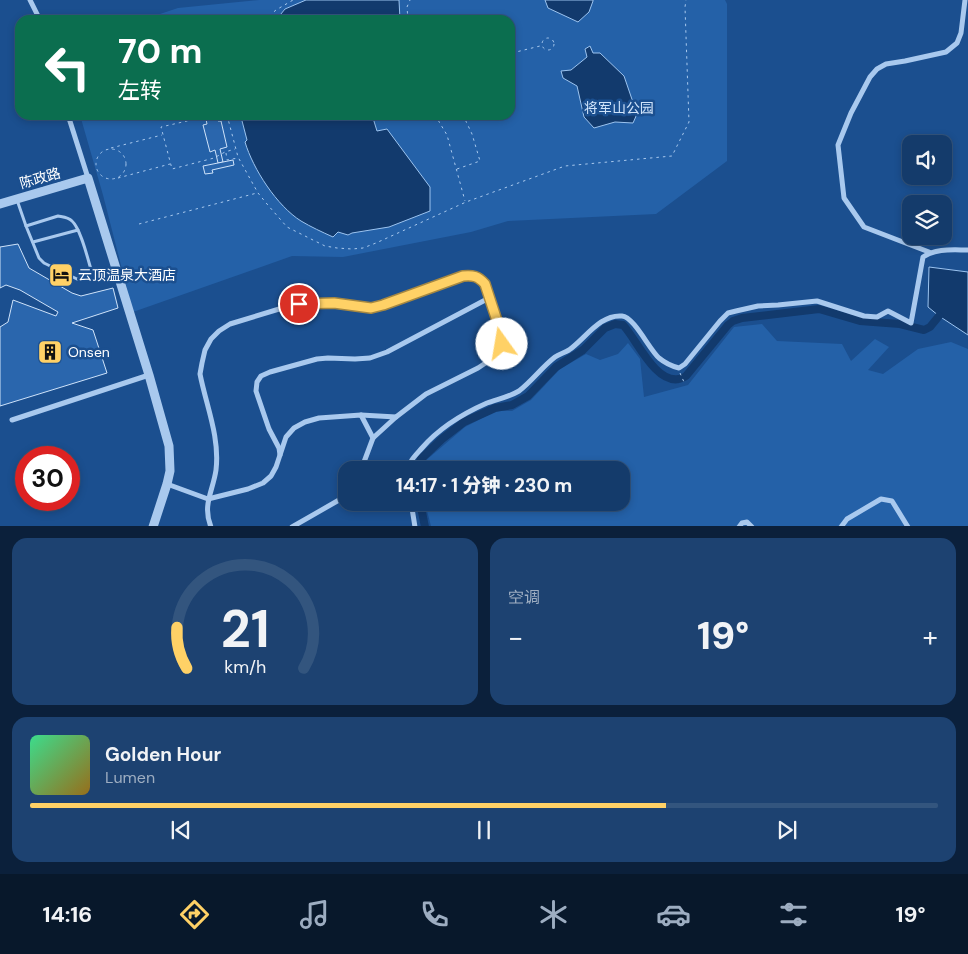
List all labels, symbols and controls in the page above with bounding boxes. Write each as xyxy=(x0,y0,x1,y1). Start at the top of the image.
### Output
text: 70 m xyxy=(118,28,202,74)
icon: left xyxy=(35,35,100,100)
text: 左转 xyxy=(118,76,162,105)
park label: 将军山公园 xyxy=(584,99,654,117)
map controls xyxy=(902,135,952,245)
button: sound xyxy=(902,135,952,185)
street label: 陈政路 xyxy=(17,164,63,192)
button: layers xyxy=(902,195,952,245)
hotel icon: 云顶温泉大酒店 xyxy=(48,262,74,288)
place label: 云顶温泉大酒店 xyxy=(78,266,176,284)
pin xyxy=(278,283,320,325)
icon: arrive xyxy=(285,290,313,318)
position arrow xyxy=(475,317,527,369)
building icon: Onsen xyxy=(37,339,63,365)
place label: Onsen xyxy=(68,343,110,361)
speed limit sign: 30 xyxy=(15,446,80,511)
text: 14:17 · 1 分钟 · 230 m xyxy=(396,473,572,498)
text: 空调 xyxy=(508,587,540,608)
text: 21 xyxy=(221,595,269,663)
text: 19° xyxy=(697,611,749,661)
text: − xyxy=(508,619,523,656)
text: + xyxy=(923,619,938,656)
text: km/h xyxy=(224,655,266,679)
text: Golden Hour xyxy=(105,742,221,767)
text: Lumen xyxy=(105,767,155,788)
icon: previous xyxy=(167,816,195,844)
icon: pause xyxy=(470,816,498,844)
icon: next xyxy=(773,816,801,844)
icon: directions xyxy=(177,897,212,932)
icon: music xyxy=(297,897,332,932)
icon: phone xyxy=(417,897,452,932)
icon: climate xyxy=(536,897,571,932)
icon: car xyxy=(656,897,691,932)
icon: filters xyxy=(776,897,811,932)
text: 14:16 xyxy=(42,900,92,929)
text: 19° xyxy=(896,900,926,929)

